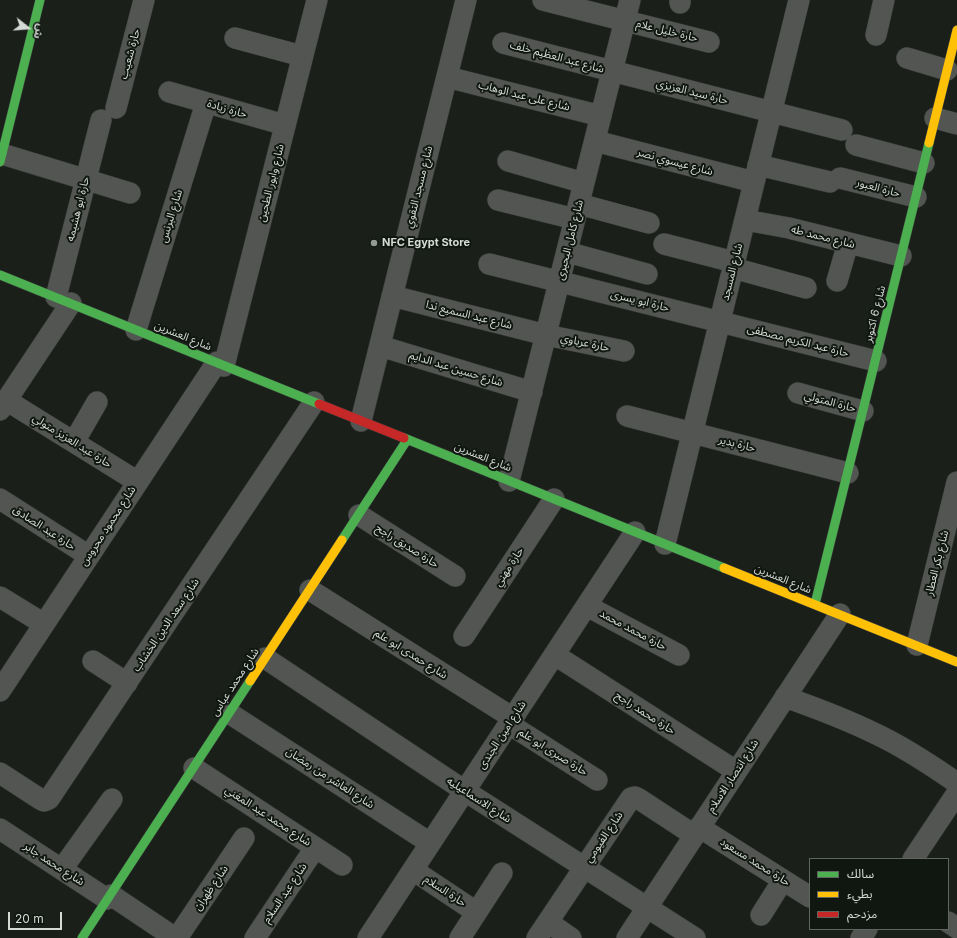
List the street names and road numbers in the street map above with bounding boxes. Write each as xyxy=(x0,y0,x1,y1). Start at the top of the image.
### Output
street label: حارة خليل علام xyxy=(635,17,699,45)
street label: حارة شعيب xyxy=(117,28,143,80)
street label: شارع عبد العظيم خلف xyxy=(508,38,606,76)
street label: حارة سيد العزيزي xyxy=(655,77,729,107)
street label: شارع على عبد الوهاب xyxy=(477,78,571,114)
street label: حارة زيادة xyxy=(206,97,248,121)
street label: شارع وابور الطحين xyxy=(255,143,287,223)
street label: شارع مسجد التقوي xyxy=(402,145,436,229)
street label: شارع عيسوي نصر xyxy=(636,146,714,178)
street label: حارة ابو هشيمه xyxy=(64,175,92,243)
street label: حارة العبور xyxy=(855,176,901,200)
street label: شارع البرنس xyxy=(157,188,185,244)
street label: شارع كامل البحيرى xyxy=(554,199,586,281)
street label: شارع محمد طه xyxy=(790,223,856,251)
street label: شارع المسجد xyxy=(719,242,745,302)
street label: شارع 6 اكتوبر xyxy=(862,284,888,344)
street label: حارة ابو يسرى xyxy=(609,287,671,315)
street label: شارع عبد السميع ندا xyxy=(424,298,514,332)
street label: شارع العشرين xyxy=(153,319,213,353)
street label: حارة عبد الكريم مصطفى xyxy=(746,322,850,360)
street label: حارة عرباوي xyxy=(559,331,611,355)
street label: شارع حسين عبد الدايم xyxy=(408,348,504,390)
street label: حارة المتولي xyxy=(803,389,857,415)
street label: حارة عبد العزيز متولي xyxy=(30,411,114,471)
street label: حارة بدير xyxy=(717,433,757,455)
street label: شارع العشرين xyxy=(453,440,513,474)
street label: شارع محمود محروس xyxy=(77,484,139,568)
street label: حارة عبد الصادق xyxy=(10,503,78,553)
street label: حارة صديق راجح xyxy=(373,521,441,571)
street label: شارع بكر العطار xyxy=(923,529,951,597)
street label: حارة مهني xyxy=(491,545,527,589)
street label: شارع العشرين xyxy=(753,562,813,596)
street label: شارع سعد الدين الخشاب xyxy=(130,576,202,674)
street label: حارة محمد محمد xyxy=(597,607,669,653)
street label: شارع حمدى ابو علم xyxy=(372,626,450,682)
street label: شارع محمد عباس xyxy=(208,646,262,718)
street label: حارة محمد راجح xyxy=(613,689,677,737)
street label: شارع امين الجندى xyxy=(475,698,529,772)
street label: حارة صبرى ابو علم xyxy=(516,725,590,779)
street label: شارع انتصار الاسلام xyxy=(704,737,762,815)
street label: شارع العاشر من رمضان xyxy=(283,745,377,811)
street label: شارع الاسماعيليه xyxy=(444,774,514,826)
street label: شارع محمد عبد المغني xyxy=(222,783,314,849)
street label: شارع الفيومي xyxy=(582,809,626,865)
street label: حارة محمد مسعود xyxy=(717,835,793,889)
street label: شارع محمد جابر xyxy=(21,840,87,888)
street label: شارع عبد السلام xyxy=(260,860,310,926)
street label: شارع ظهران xyxy=(191,863,231,913)
street label: حارة السلام xyxy=(421,873,469,909)

